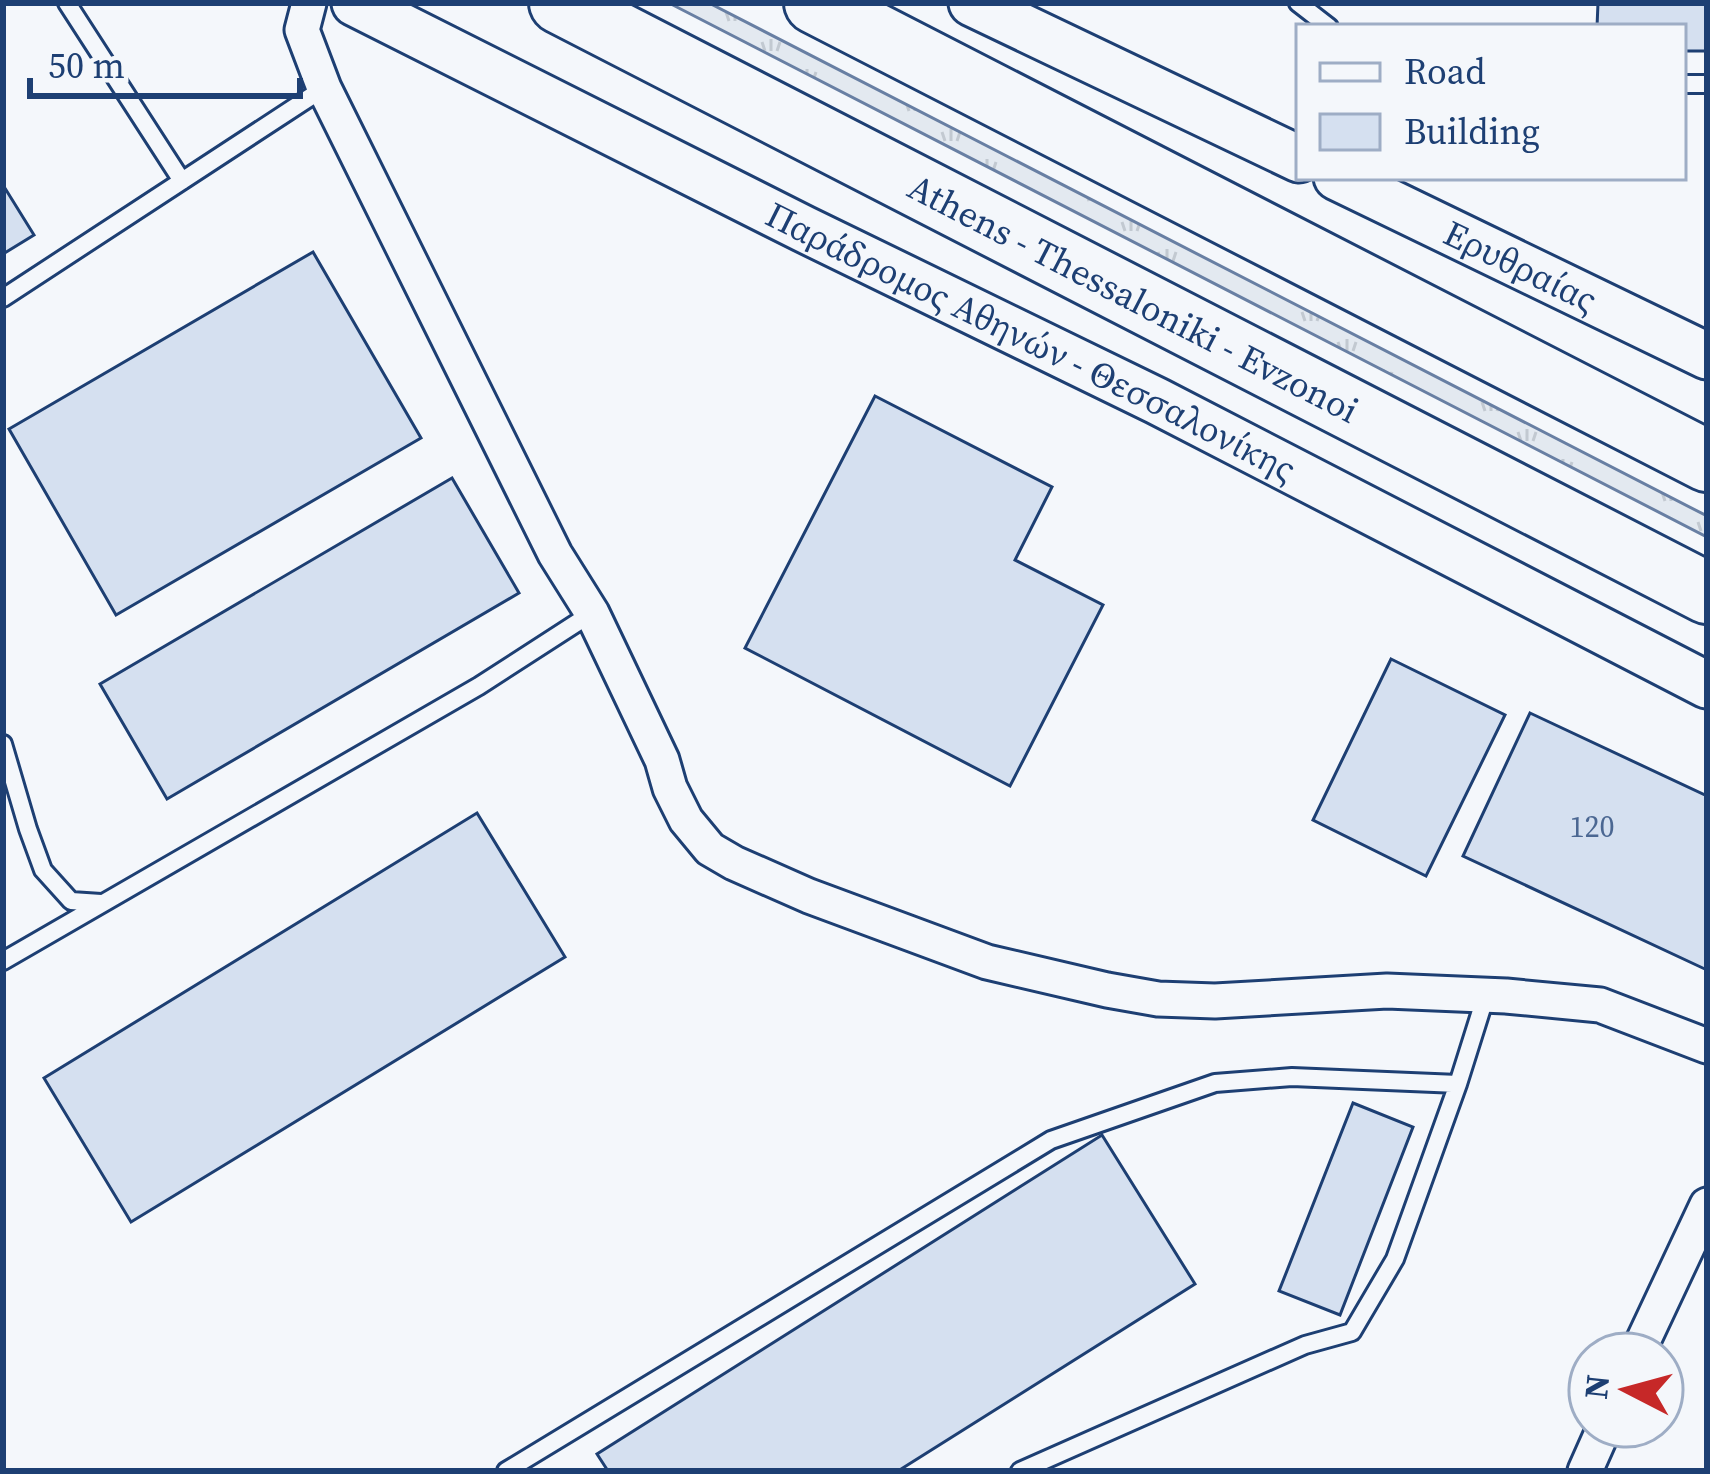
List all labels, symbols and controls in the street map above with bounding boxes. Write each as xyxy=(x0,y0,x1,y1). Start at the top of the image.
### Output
scale bar xyxy=(30,24,300,98)
legend xyxy=(1296,24,1686,180)
text: 50 m xyxy=(48,41,125,90)
text: Road xyxy=(1404,47,1486,96)
text: Building xyxy=(1404,107,1540,156)
street label: Athens - Thessaloniki - Evzonoi xyxy=(900,162,1367,434)
street label: Παράδρομος Αθηνών - Θεσσαλονίκης xyxy=(758,189,1304,493)
street label: Ερυθραίας xyxy=(1436,208,1605,324)
house number: 120 xyxy=(1570,806,1615,847)
north arrow xyxy=(1566,1330,1686,1450)
text: N xyxy=(1573,1373,1620,1401)

